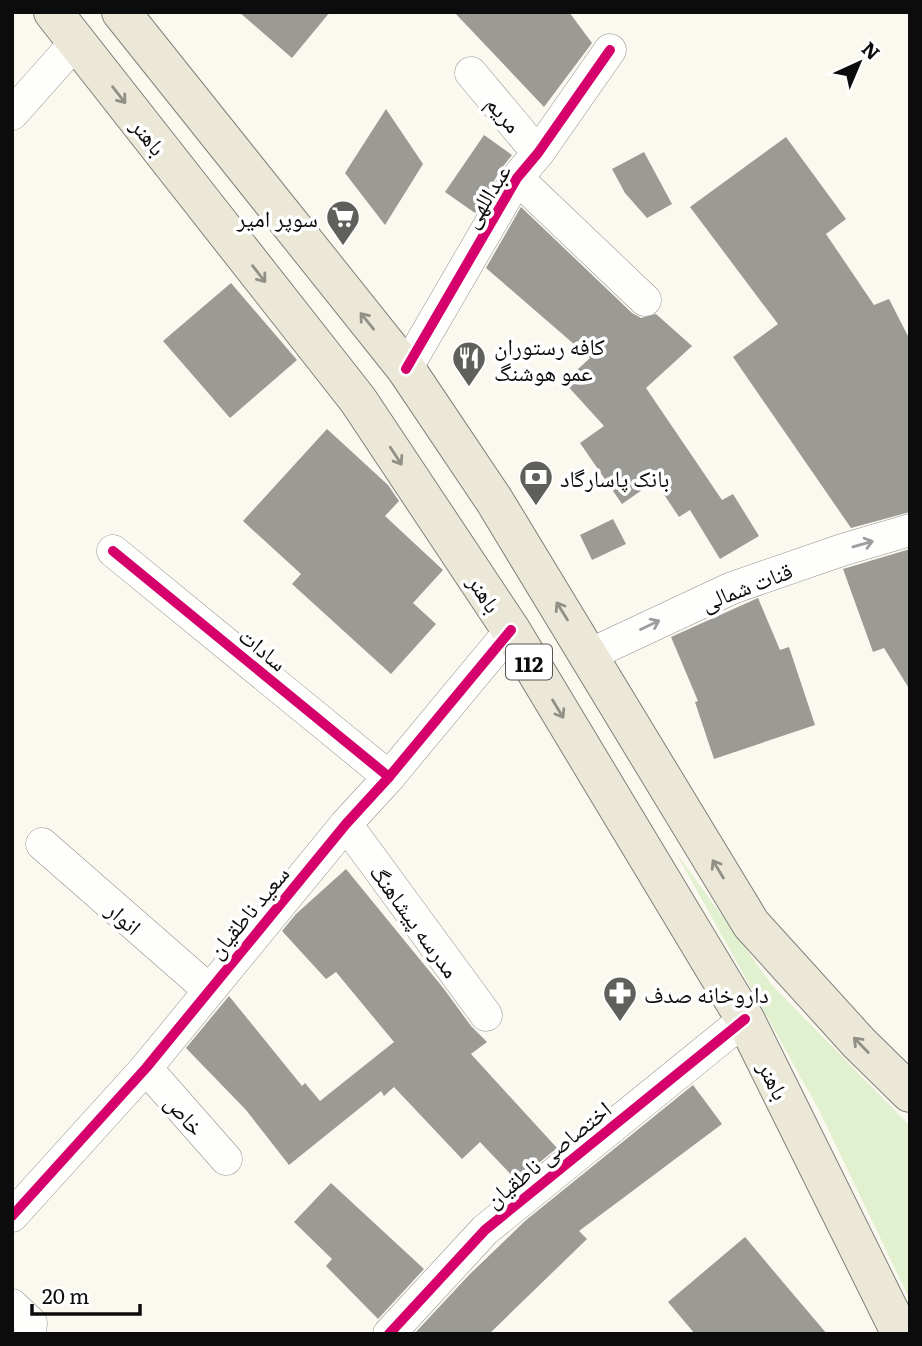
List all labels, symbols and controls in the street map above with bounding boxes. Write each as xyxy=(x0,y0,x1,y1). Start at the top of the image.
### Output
north arrow xyxy=(824,28,894,98)
text: N xyxy=(856,34,887,66)
one-way arrow xyxy=(111,86,126,104)
street label: مریم xyxy=(478,87,531,140)
street label: باهنر xyxy=(124,109,176,162)
street label: عبداللهی xyxy=(452,156,518,234)
supermarket icon: سوپر امیر xyxy=(324,198,362,247)
place label: سوپر امیر xyxy=(236,200,318,234)
one-way arrow xyxy=(252,265,267,283)
one-way arrow xyxy=(360,313,375,331)
place label: کافه رستوران عمو هوشنگ xyxy=(494,328,605,388)
restaurant icon: کافه رستوران عمو هوشنگ xyxy=(450,339,488,388)
one-way arrow xyxy=(389,446,403,466)
bank icon: بانک پاسارگاد xyxy=(517,458,555,507)
place label: بانک پاسارگاد xyxy=(560,460,669,494)
one-way arrow xyxy=(851,537,873,550)
street label: قنات شمالى xyxy=(695,552,797,618)
street label: باهنر xyxy=(460,566,511,619)
one-way arrow xyxy=(555,602,569,622)
street label: سادات xyxy=(232,618,296,678)
one-way arrow xyxy=(639,618,660,631)
road number: 112 xyxy=(506,644,552,680)
one-way arrow xyxy=(552,699,566,719)
street label: مدرسه پیشاهنگ xyxy=(363,856,469,984)
street label: سعید ناطقیان xyxy=(198,857,296,965)
one-way arrow xyxy=(711,859,725,879)
street label: انوار xyxy=(99,891,150,942)
pharmacy icon: داروخانه صدف xyxy=(601,974,639,1023)
place label: داروخانه صدف xyxy=(644,976,769,1010)
one-way arrow xyxy=(853,1036,870,1053)
street label: باهنر xyxy=(751,1054,799,1105)
street label: خاص xyxy=(158,1086,214,1142)
street label: اختصاصی ناطقیان xyxy=(476,1091,618,1215)
scale bar xyxy=(32,1272,140,1316)
text: 20 m xyxy=(42,1279,89,1310)

